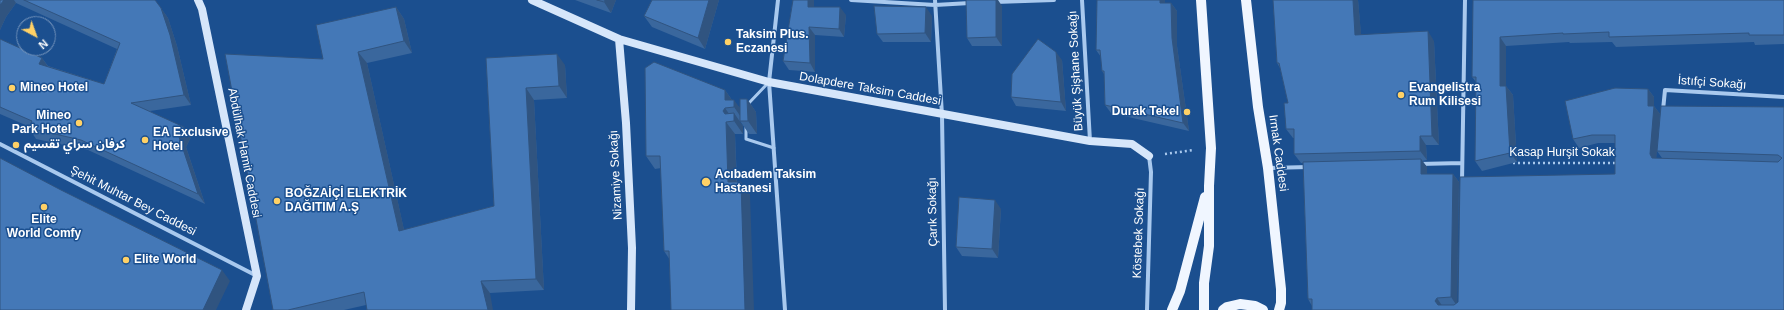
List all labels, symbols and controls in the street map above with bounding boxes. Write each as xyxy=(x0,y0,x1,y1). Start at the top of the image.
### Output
street label: Büyük Şişhane Sokağı xyxy=(1066,10,1086,132)
north arrow xyxy=(16,16,56,56)
place label: Taksim Plus. Eczanesi xyxy=(736,28,808,56)
text: N xyxy=(36,37,50,51)
marker: Taksim Plus. Eczanesi xyxy=(723,37,733,47)
street label: Dolapdere Taksim Caddesi xyxy=(798,69,942,109)
street label: İstıfçi Sokağı xyxy=(1677,73,1747,93)
place label: Mineo Hotel xyxy=(20,81,88,95)
place label: Evangelistra Rum Kilisesi xyxy=(1409,81,1481,109)
marker: Mineo Hotel xyxy=(7,83,17,93)
street label: Abdülhak Hamit Caddesi xyxy=(224,87,264,219)
marker: Evangelistra Rum Kilisesi xyxy=(1396,90,1406,100)
place label: Durak Tekel xyxy=(1112,105,1179,119)
marker: Durak Tekel xyxy=(1182,107,1192,117)
place label: Mineo Park Hotel xyxy=(12,109,71,137)
street label: Irmak Caddesi xyxy=(1265,114,1291,192)
marker: Mineo Park Hotel xyxy=(74,118,84,128)
place label: EA Exclusive Hotel xyxy=(153,126,228,154)
street label: Nizamiye Sokağı xyxy=(606,130,626,220)
marker: EA Exclusive Hotel xyxy=(140,135,150,145)
place label: كرفان سراي تقسيم xyxy=(24,138,125,152)
marker: كرفان سراي تقسيم xyxy=(11,140,21,150)
street label: Kasap Hurşit Sokak xyxy=(1509,146,1615,160)
street label: Şehit Muhtar Bey Caddesi xyxy=(68,163,198,239)
place label: Acıbadem Taksim Hastanesi xyxy=(715,168,816,196)
marker: Acıbadem Taksim Hastanesi xyxy=(700,176,712,188)
street label: Çarık Sokağı xyxy=(925,177,941,247)
place label: BOĞZAİÇİ ELEKTRİK DAĞITIM A.Ş xyxy=(285,187,407,215)
street label: Köstebek Sokağı xyxy=(1130,187,1148,279)
marker: BOĞZAİÇİ ELEKTRİK DAĞITIM A.Ş xyxy=(272,196,282,206)
marker: Elite World Comfy xyxy=(39,202,49,212)
place label: Elite World Comfy xyxy=(7,213,81,241)
place label: Elite World xyxy=(134,253,196,267)
marker: Elite World xyxy=(121,255,131,265)

